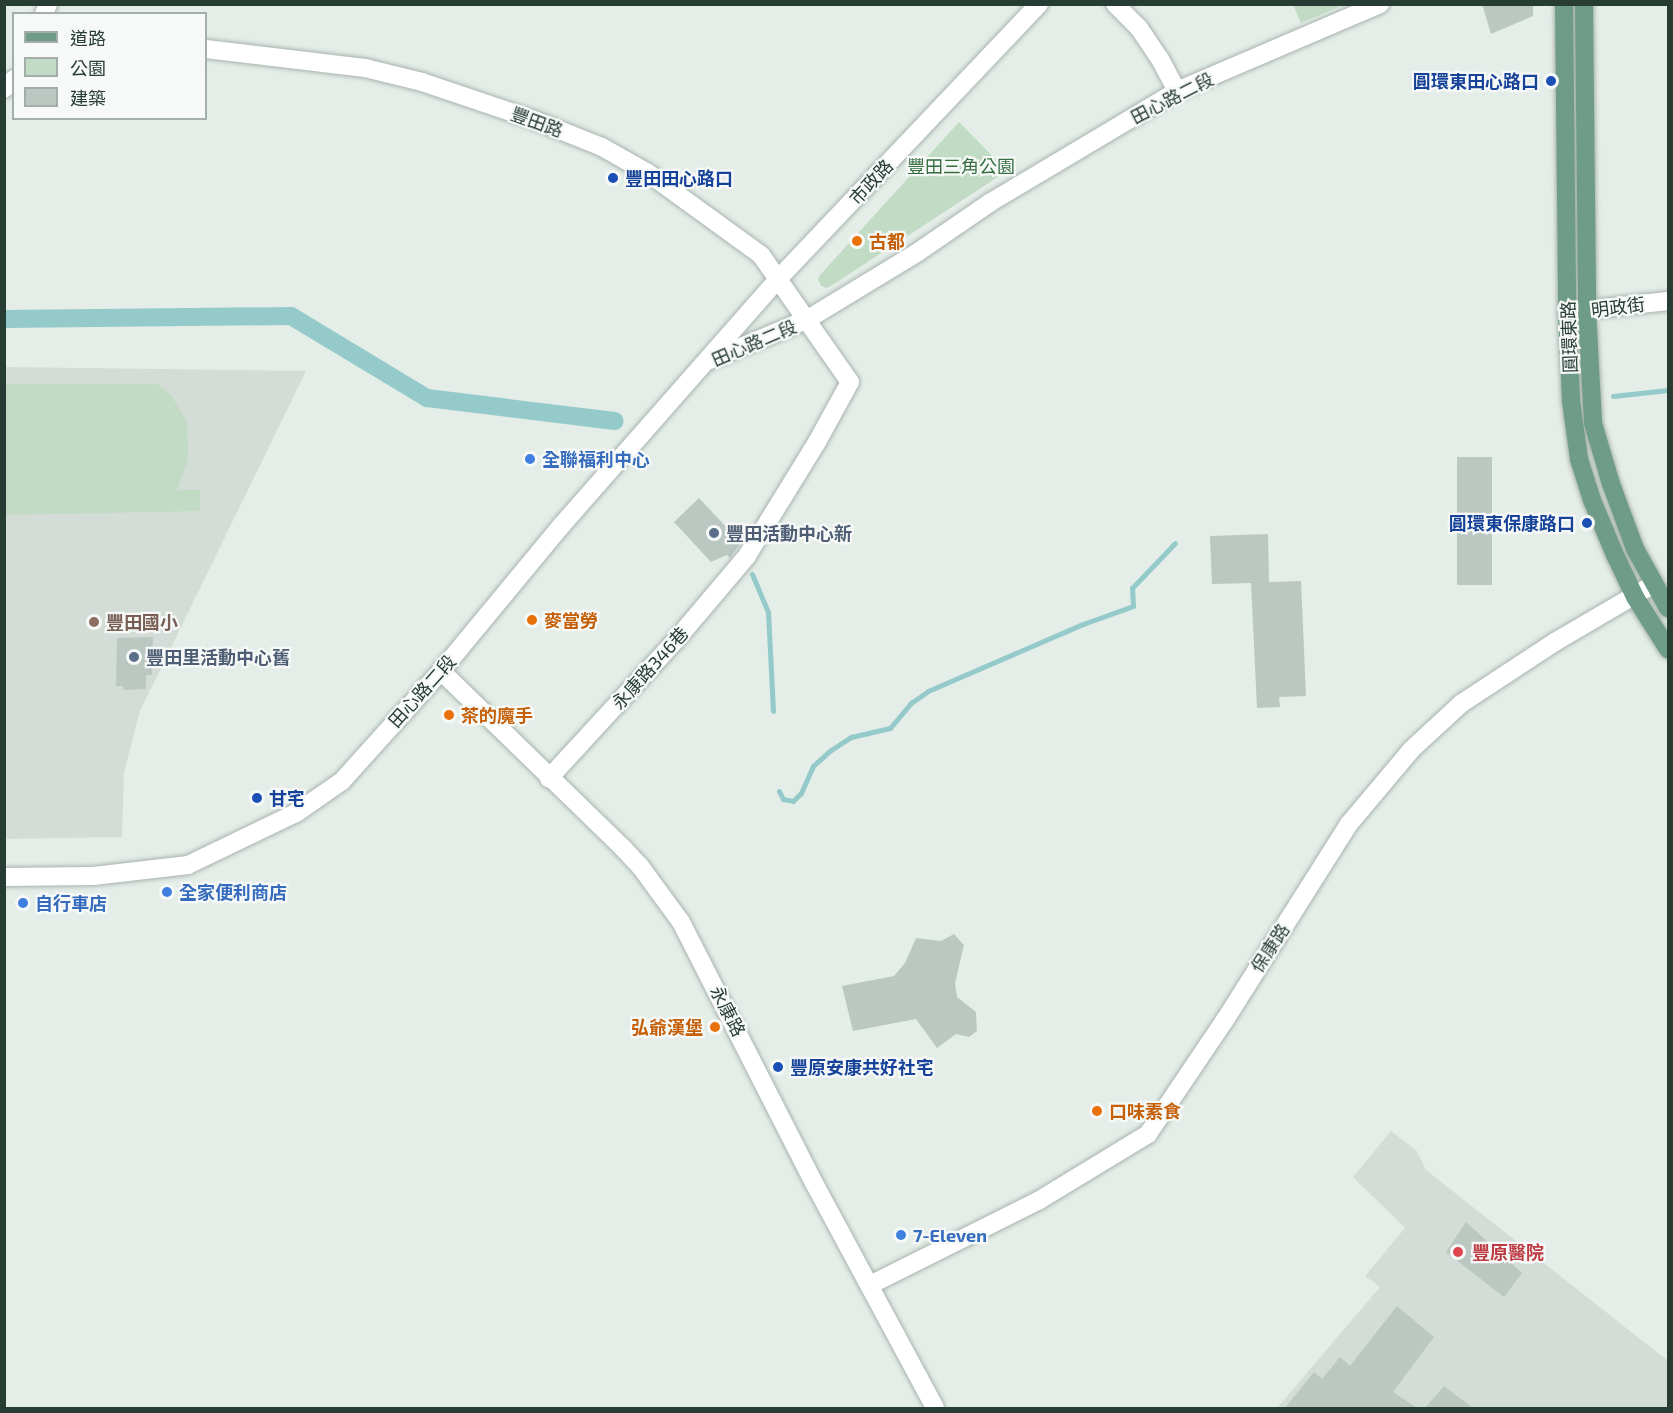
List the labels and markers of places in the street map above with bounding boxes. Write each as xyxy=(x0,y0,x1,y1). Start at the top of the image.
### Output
place label: 圓環東田心路口 xyxy=(1413,70,1539,92)
marker: 圓環東田心路口 xyxy=(1544,74,1558,88)
place label: 豐田田心路口 xyxy=(625,167,733,189)
marker: 豐田田心路口 xyxy=(606,171,620,185)
place label: 古都 xyxy=(869,230,905,252)
marker: 古都 xyxy=(850,234,864,248)
place label: 全聯福利中心 xyxy=(542,448,650,470)
marker: 全聯福利中心 xyxy=(523,452,537,466)
place label: 圓環東保康路口 xyxy=(1449,512,1575,534)
marker: 圓環東保康路口 xyxy=(1580,516,1594,530)
place label: 豐田活動中心新 xyxy=(726,522,852,544)
marker: 豐田活動中心新 xyxy=(707,526,721,540)
place label: 麥當勞 xyxy=(544,609,598,631)
place label: 豐田國小 xyxy=(106,611,178,633)
marker: 麥當勞 xyxy=(525,613,539,627)
marker: 豐田國小 xyxy=(87,615,101,629)
place label: 豐田里活動中心舊 xyxy=(146,646,290,668)
marker: 豐田里活動中心舊 xyxy=(127,650,141,664)
place label: 茶的魔手 xyxy=(461,704,533,726)
marker: 茶的魔手 xyxy=(442,708,456,722)
place label: 甘宅 xyxy=(269,787,305,809)
marker: 甘宅 xyxy=(250,791,264,805)
place label: 全家便利商店 xyxy=(179,881,287,903)
marker: 全家便利商店 xyxy=(160,885,174,899)
place label: 自行車店 xyxy=(35,892,107,914)
marker: 自行車店 xyxy=(16,896,30,910)
place label: 弘爺漢堡 xyxy=(631,1016,703,1038)
marker: 弘爺漢堡 xyxy=(708,1020,722,1034)
place label: 豐原安康共好社宅 xyxy=(790,1056,934,1078)
marker: 豐原安康共好社宅 xyxy=(771,1060,785,1074)
place label: 口味素食 xyxy=(1109,1100,1181,1122)
marker: 口味素食 xyxy=(1090,1104,1104,1118)
place label: 7-Eleven xyxy=(913,1224,987,1246)
marker: 7-Eleven xyxy=(894,1228,908,1242)
place label: 豐原醫院 xyxy=(1472,1241,1544,1263)
marker: 豐原醫院 xyxy=(1449,1243,1467,1261)

